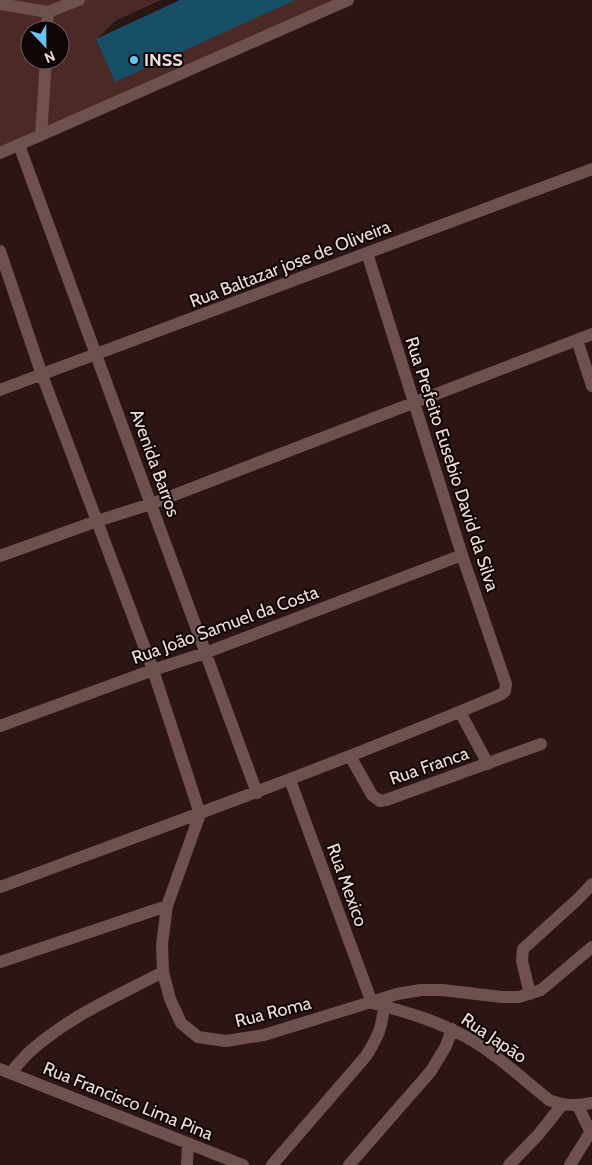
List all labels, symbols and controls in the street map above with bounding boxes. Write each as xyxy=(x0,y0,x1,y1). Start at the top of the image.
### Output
north arrow xyxy=(20,20,70,70)
text: N xyxy=(42,47,58,67)
place label: INSS xyxy=(144,49,183,71)
marker: INSS xyxy=(128,54,140,66)
street label: Rua Baltazar jose de Oliveira xyxy=(186,215,394,312)
street label: Rua Prefeito Eusebio David da Silva xyxy=(400,334,504,594)
street label: Avenida Barros xyxy=(125,406,185,520)
street label: Rua João Samuel da Costa xyxy=(129,581,322,669)
street label: Rua Franca xyxy=(386,742,472,790)
street label: Rua Mexico xyxy=(322,841,372,930)
street label: Rua Roma xyxy=(233,992,314,1032)
street label: Rua Japão xyxy=(457,1008,531,1068)
street label: Rua Francisco Lima Pina xyxy=(40,1057,216,1145)

